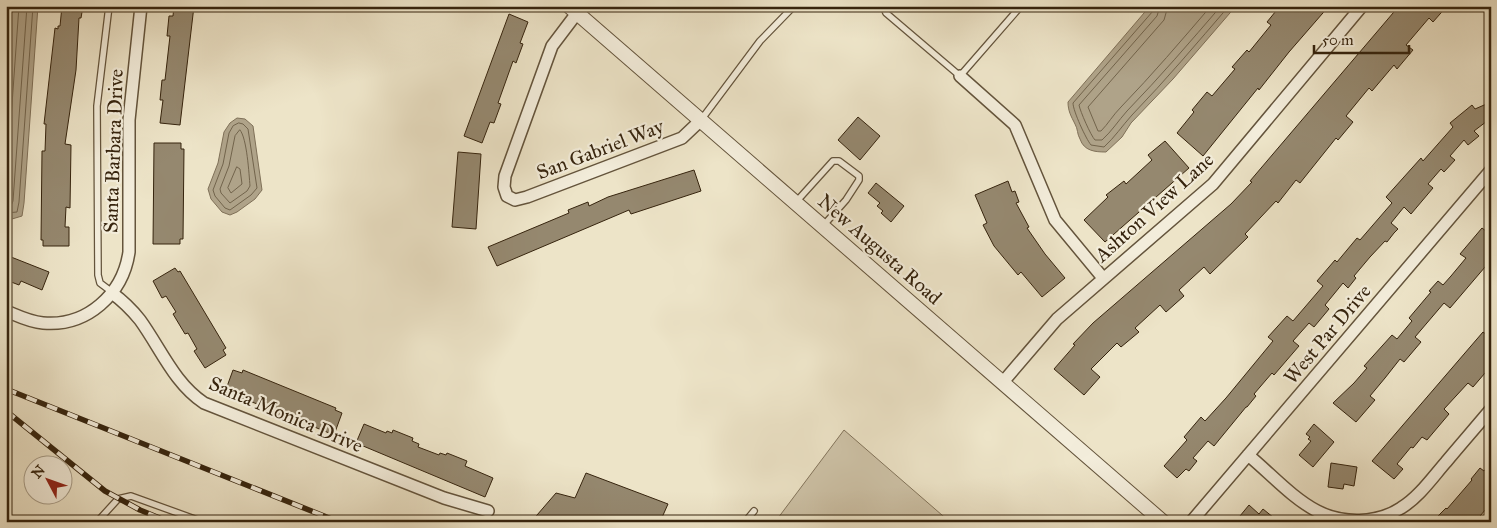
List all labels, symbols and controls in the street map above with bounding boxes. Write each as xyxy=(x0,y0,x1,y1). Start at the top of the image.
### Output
scale bar xyxy=(1314,22,1410,54)
text: 50 m xyxy=(1322,31,1354,49)
street label: Santa Barbara Drive xyxy=(98,68,128,234)
street label: San Gabriel Way xyxy=(533,114,668,184)
street label: Ashton View Lane xyxy=(1089,147,1218,267)
street label: New Augusta Road xyxy=(813,189,947,310)
street label: West Par Drive xyxy=(1278,279,1376,389)
street label: Santa Monica Drive xyxy=(205,371,367,457)
north arrow xyxy=(22,456,72,506)
text: N xyxy=(28,462,49,482)

